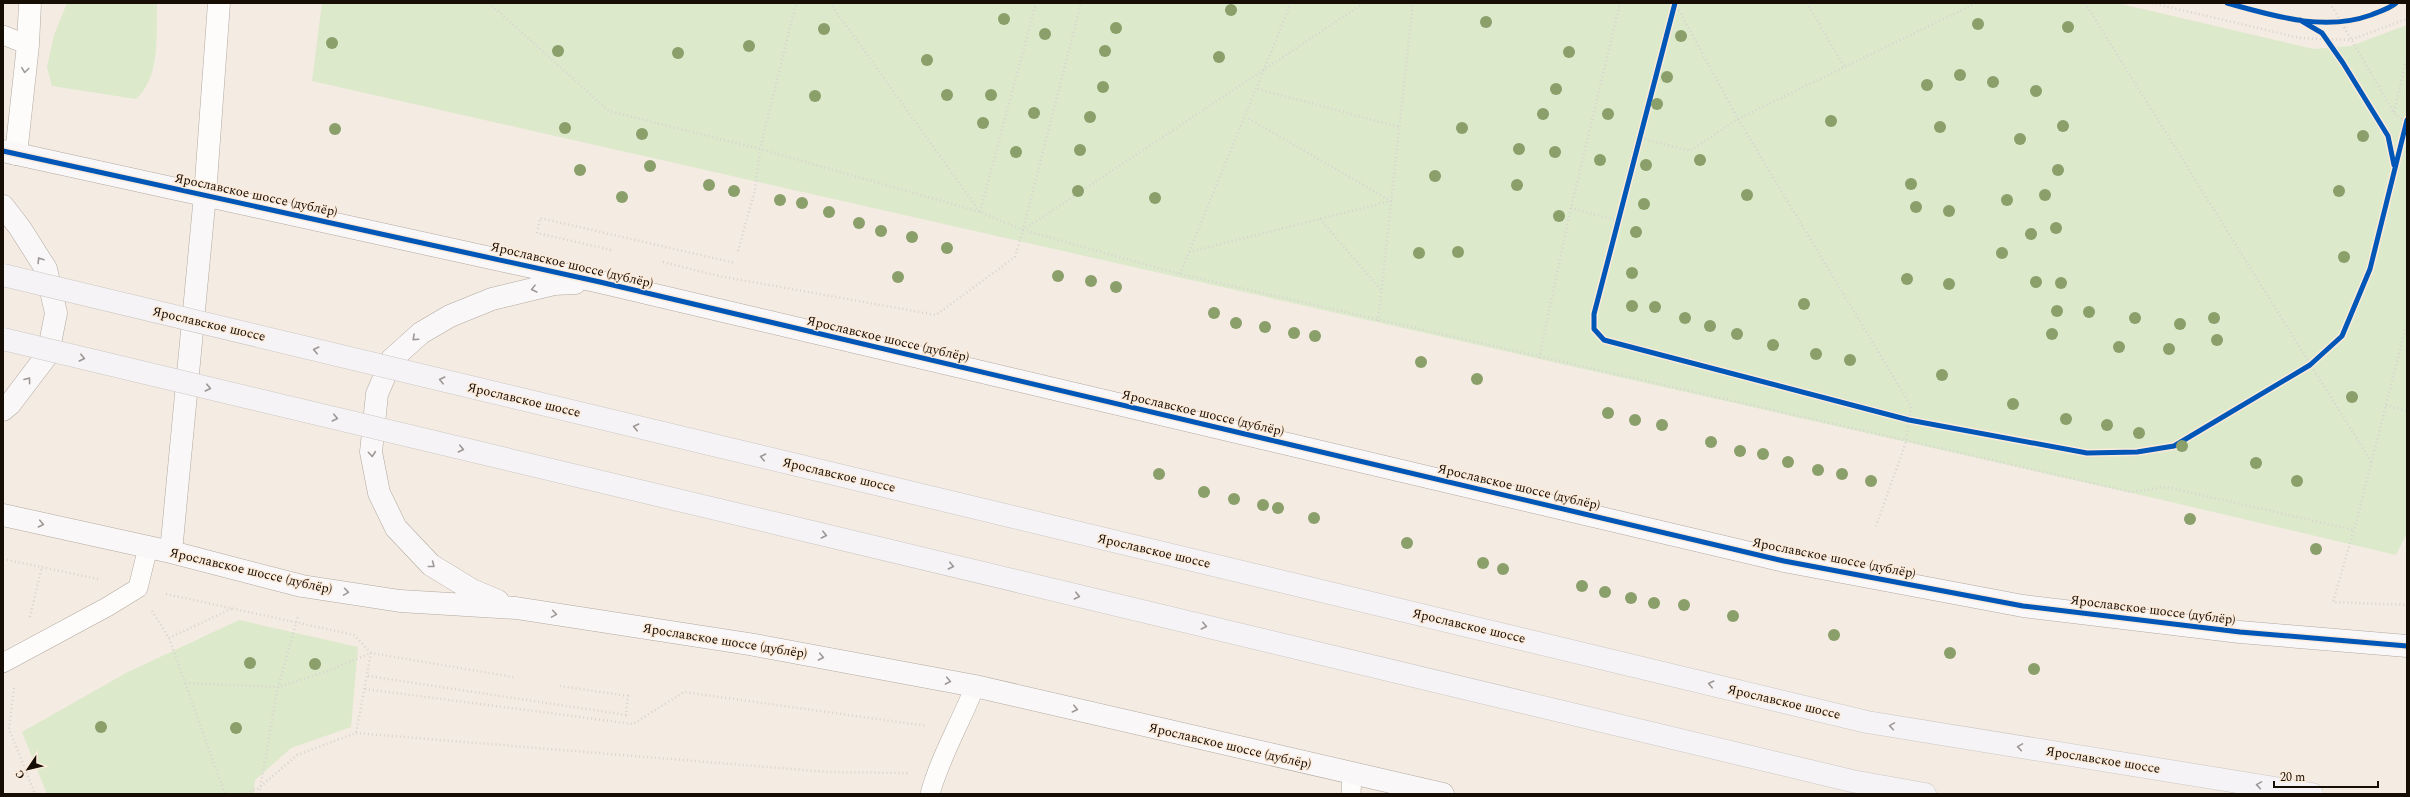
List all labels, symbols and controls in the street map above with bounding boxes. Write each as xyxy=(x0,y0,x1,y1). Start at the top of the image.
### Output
one-way arrow xyxy=(21,67,30,73)
street label: Ярославское шоссе (дублёр) xyxy=(173,168,339,222)
street label: Ярославское шоссе (дублёр) xyxy=(489,237,655,293)
one-way arrow xyxy=(38,258,45,265)
one-way arrow xyxy=(531,284,538,293)
street label: Ярославское шоссе xyxy=(150,301,268,347)
street label: Ярославское шоссе (дублёр) xyxy=(805,311,971,367)
one-way arrow xyxy=(412,334,420,341)
one-way arrow xyxy=(312,346,319,354)
one-way arrow xyxy=(78,353,85,362)
one-way arrow xyxy=(439,376,446,385)
street label: Ярославское шоссе xyxy=(465,377,583,423)
one-way arrow xyxy=(23,378,30,385)
one-way arrow xyxy=(205,384,211,392)
street label: Ярославское шоссе (дублёр) xyxy=(1120,385,1286,441)
one-way arrow xyxy=(331,414,338,422)
one-way arrow xyxy=(633,423,640,431)
one-way arrow xyxy=(458,444,464,452)
one-way arrow xyxy=(368,451,377,457)
street label: Ярославское шоссе xyxy=(780,452,898,498)
one-way arrow xyxy=(760,453,767,462)
street label: Ярославское шоссе (дублёр) xyxy=(1436,459,1602,515)
one-way arrow xyxy=(38,519,44,527)
street label: Ярославское шоссе xyxy=(1095,528,1213,574)
one-way arrow xyxy=(821,531,828,539)
street label: Ярославское шоссе (дублёр) xyxy=(1751,532,1917,584)
street label: Ярославское шоссе (дублёр) xyxy=(168,543,334,599)
one-way arrow xyxy=(427,560,435,567)
one-way arrow xyxy=(948,561,954,569)
one-way arrow xyxy=(342,587,349,596)
street label: Ярославское шоссе (дублёр) xyxy=(2069,590,2237,630)
one-way arrow xyxy=(1074,591,1081,599)
street label: Ярославское шоссе xyxy=(1410,603,1528,649)
one-way arrow xyxy=(551,609,557,618)
street label: Ярославское шоссе (дублёр) xyxy=(641,618,809,664)
one-way arrow xyxy=(1200,621,1207,630)
one-way arrow xyxy=(817,653,824,661)
one-way arrow xyxy=(945,676,952,685)
street label: Ярославское шоссе xyxy=(1725,679,1843,725)
one-way arrow xyxy=(1708,681,1714,689)
one-way arrow xyxy=(1072,705,1078,713)
street label: Ярославское шоссе (дублёр) xyxy=(1147,718,1313,774)
one-way arrow xyxy=(1889,722,1895,731)
street label: Ярославское шоссе xyxy=(2044,741,2162,779)
one-way arrow xyxy=(2017,743,2024,751)
north arrow xyxy=(8,749,48,789)
scale bar xyxy=(2274,763,2378,789)
text: С xyxy=(11,766,29,783)
text: 20 m xyxy=(2280,768,2305,787)
one-way arrow xyxy=(2256,782,2262,790)

